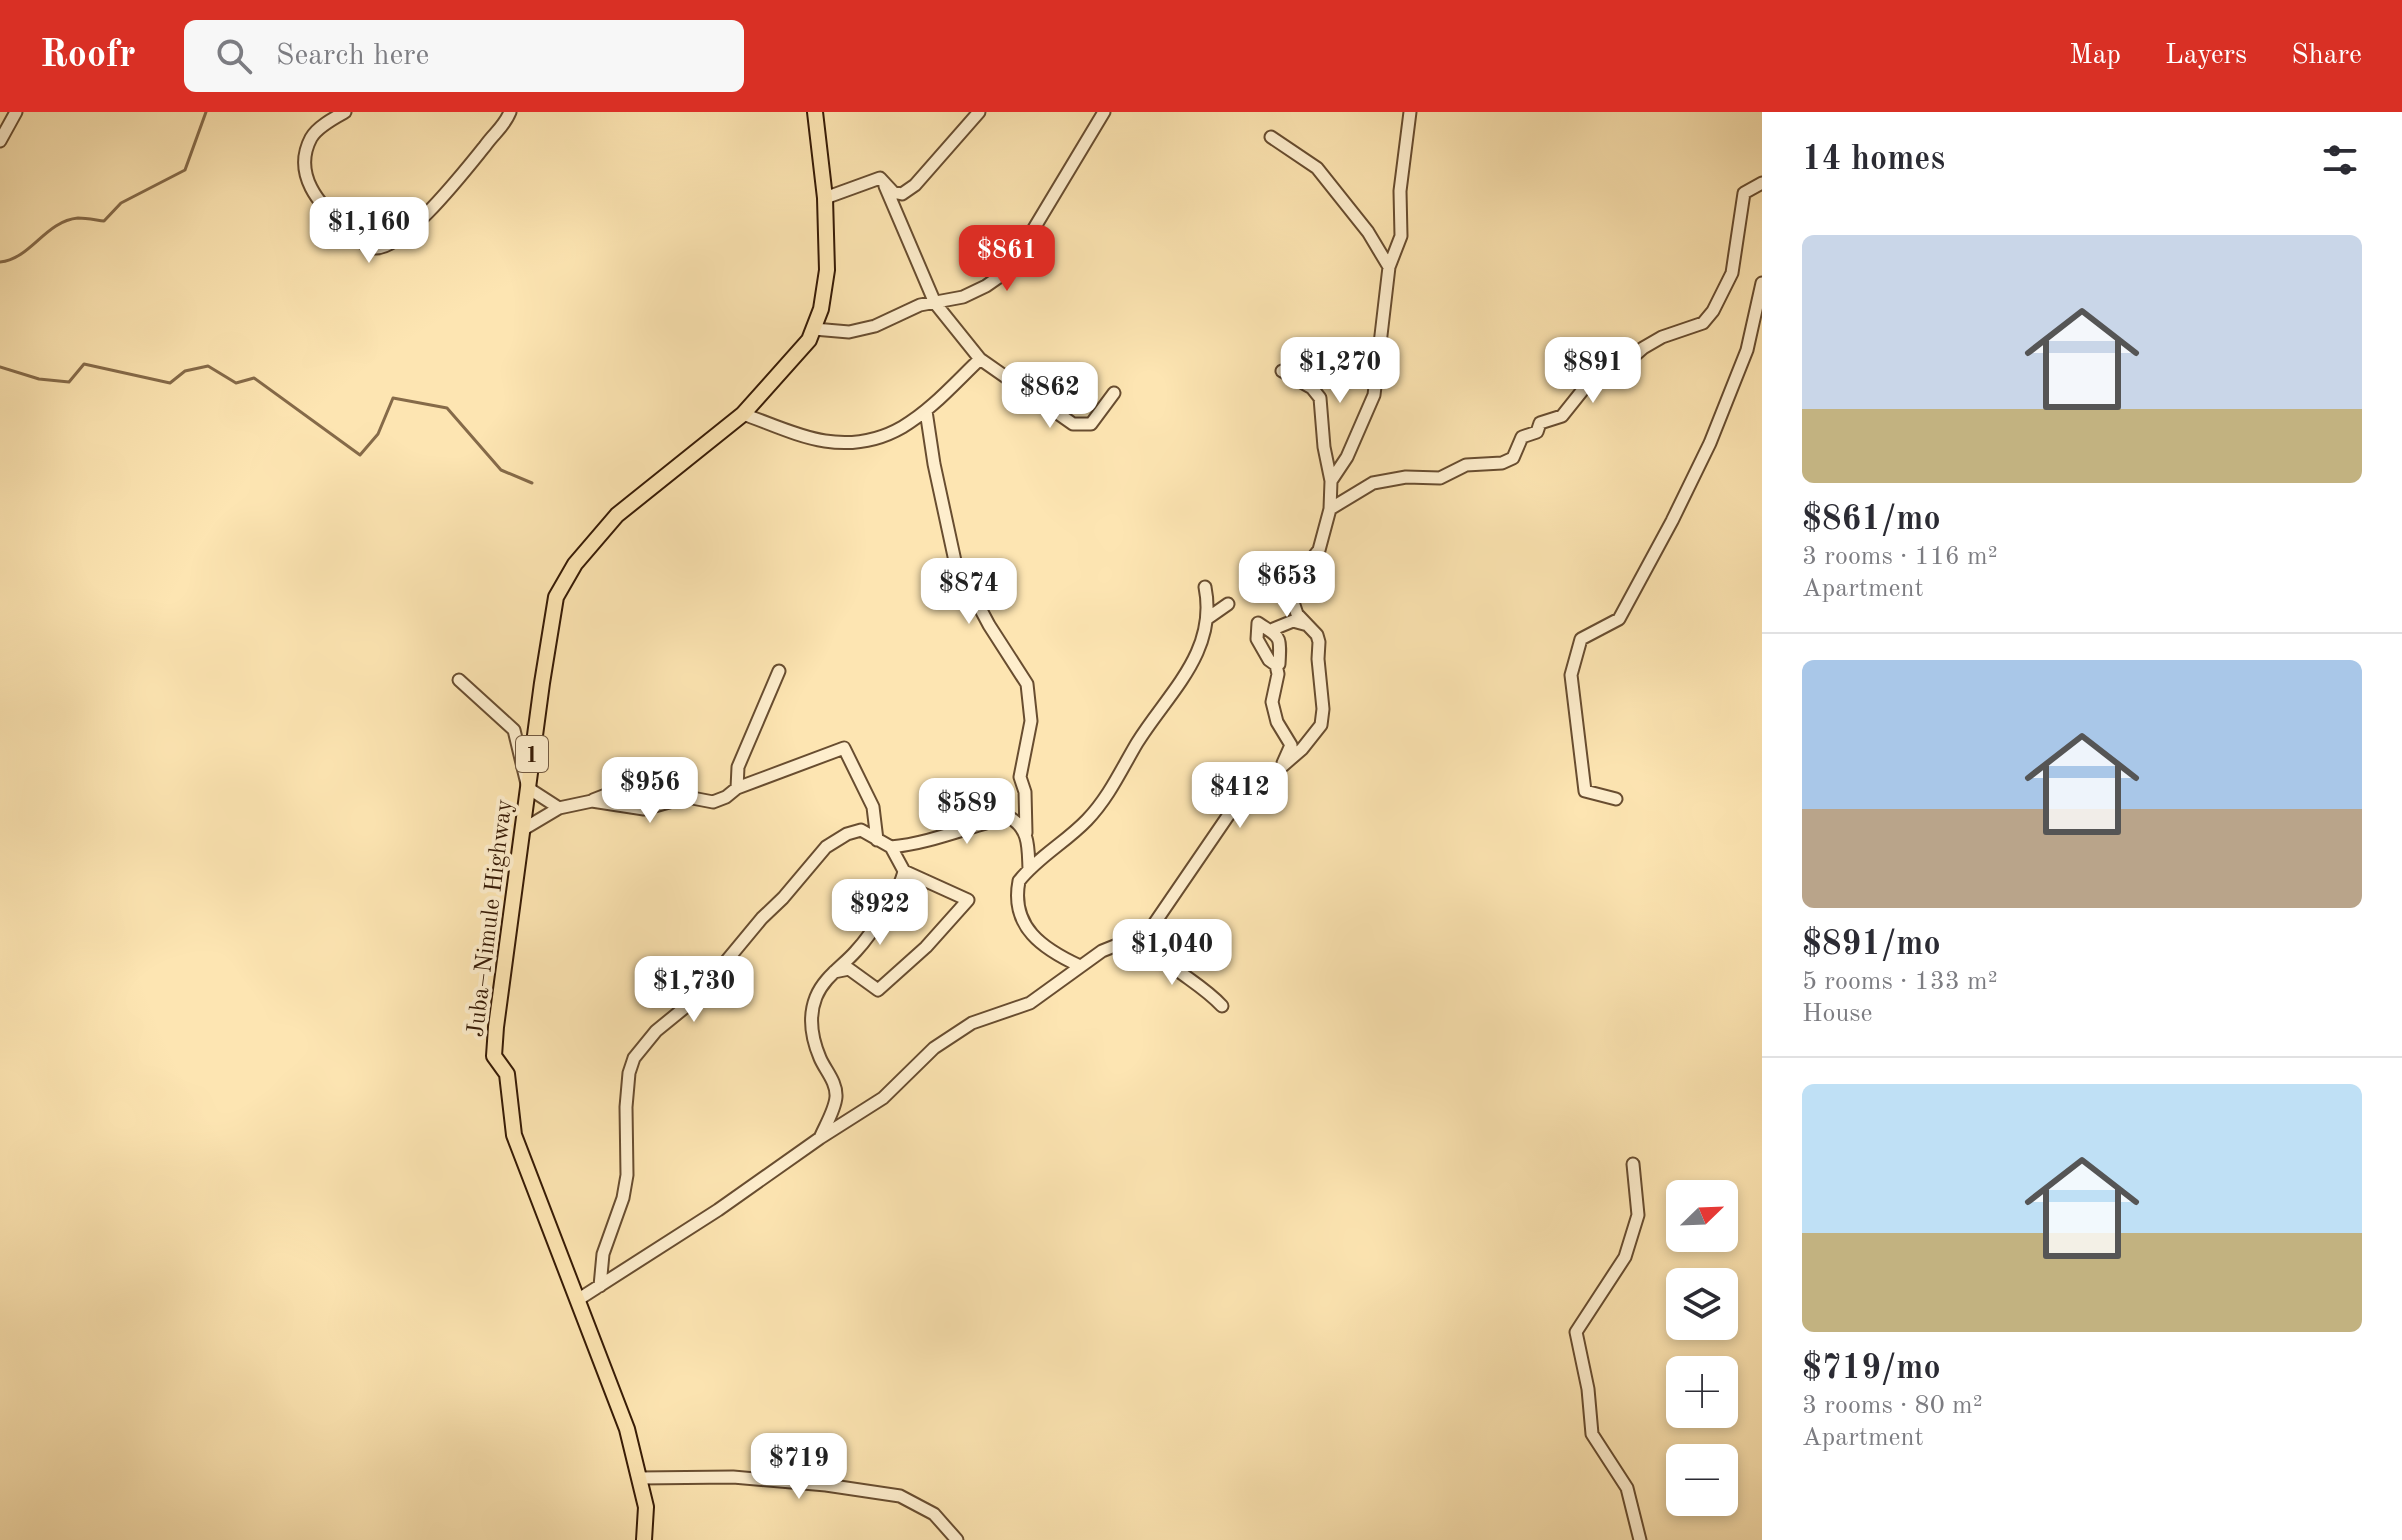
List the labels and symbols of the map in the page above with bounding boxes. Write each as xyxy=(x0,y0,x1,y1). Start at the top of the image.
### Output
pin: $1,160 xyxy=(304,197,434,265)
pin: $861 xyxy=(960,225,1054,293)
pin: $1,270 xyxy=(1275,337,1405,405)
pin: $891 xyxy=(1546,337,1640,405)
pin: $862 xyxy=(1003,362,1097,430)
pin: $653 xyxy=(1240,551,1334,619)
pin: $874 xyxy=(922,558,1016,626)
road number: 1 xyxy=(516,736,548,772)
pin: $956 xyxy=(603,757,697,825)
pin: $412 xyxy=(1193,762,1287,830)
pin: $589 xyxy=(920,778,1014,846)
street label: Juba–Nimule Highway xyxy=(464,798,518,1038)
pin: $922 xyxy=(833,879,927,947)
pin: $1,040 xyxy=(1107,919,1237,987)
pin: $1,730 xyxy=(629,956,759,1024)
north arrow xyxy=(1666,1180,1738,1252)
pin: $719 xyxy=(752,1433,846,1501)

